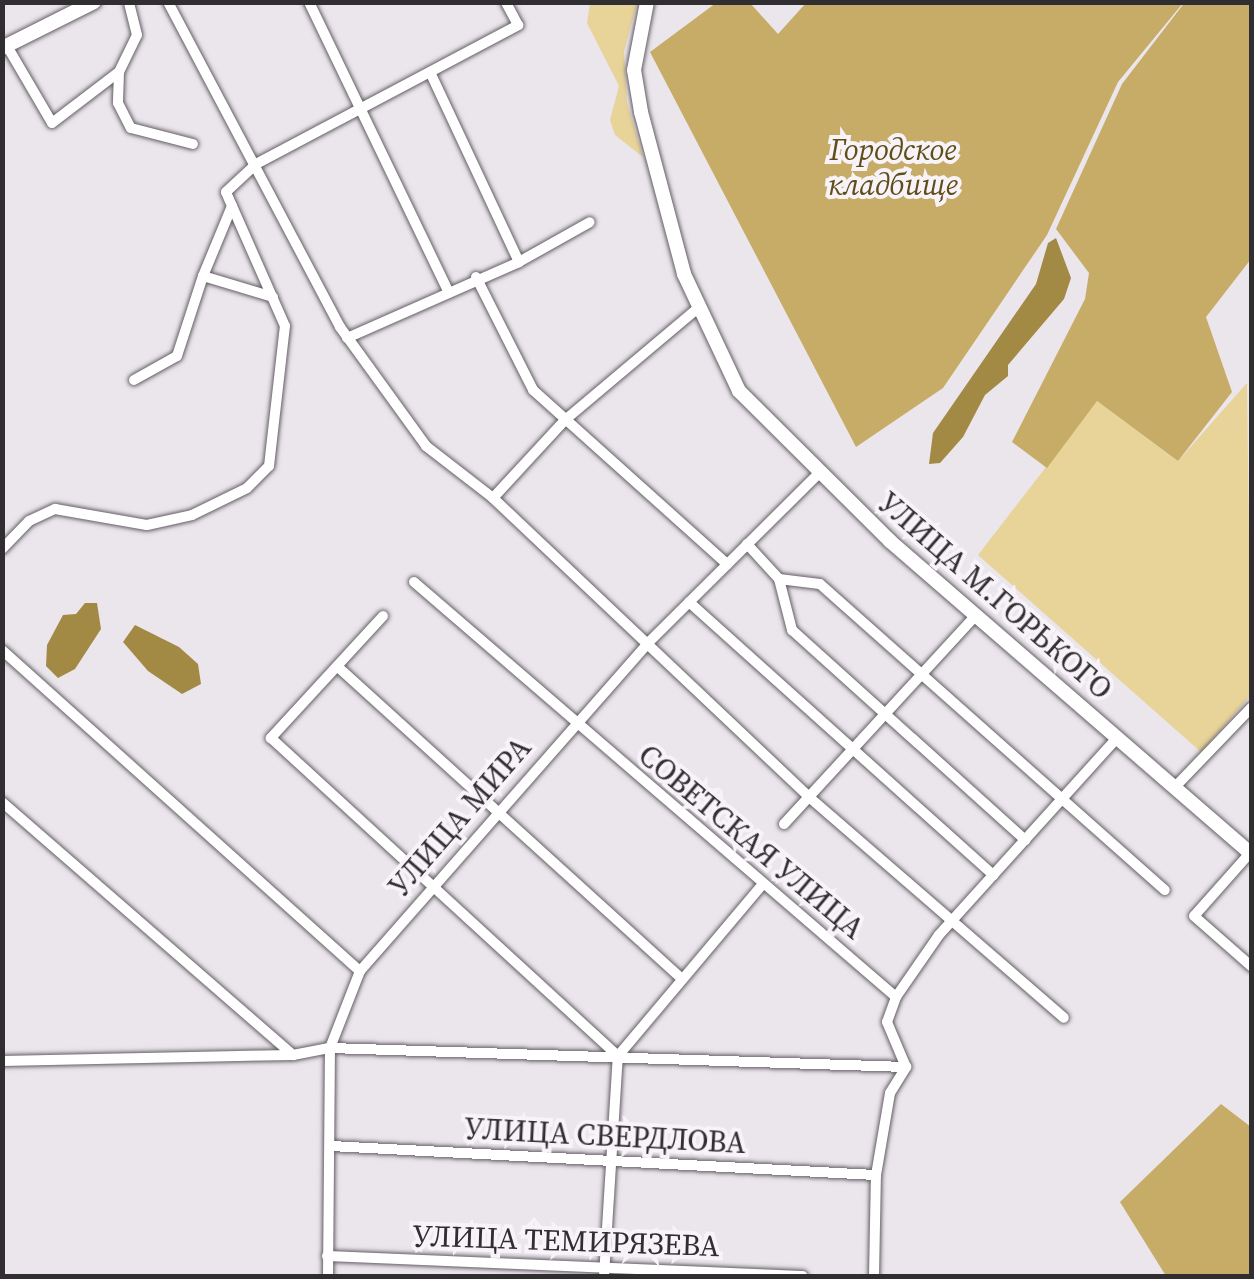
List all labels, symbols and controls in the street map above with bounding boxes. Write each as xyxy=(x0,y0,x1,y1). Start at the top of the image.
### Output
park label: Городское кладбище xyxy=(828,132,958,202)
street label: УЛИЦА М.ГОРЬКОГО xyxy=(871,485,1119,707)
street label: УЛИЦА МИРА xyxy=(381,730,539,904)
street label: СОВЕТСКАЯ УЛИЦА xyxy=(631,737,871,947)
street label: УЛИЦА СВЕРДЛОВА xyxy=(463,1111,747,1161)
street label: УЛИЦА ТЕМИРЯЗЕВА xyxy=(412,1218,720,1264)

